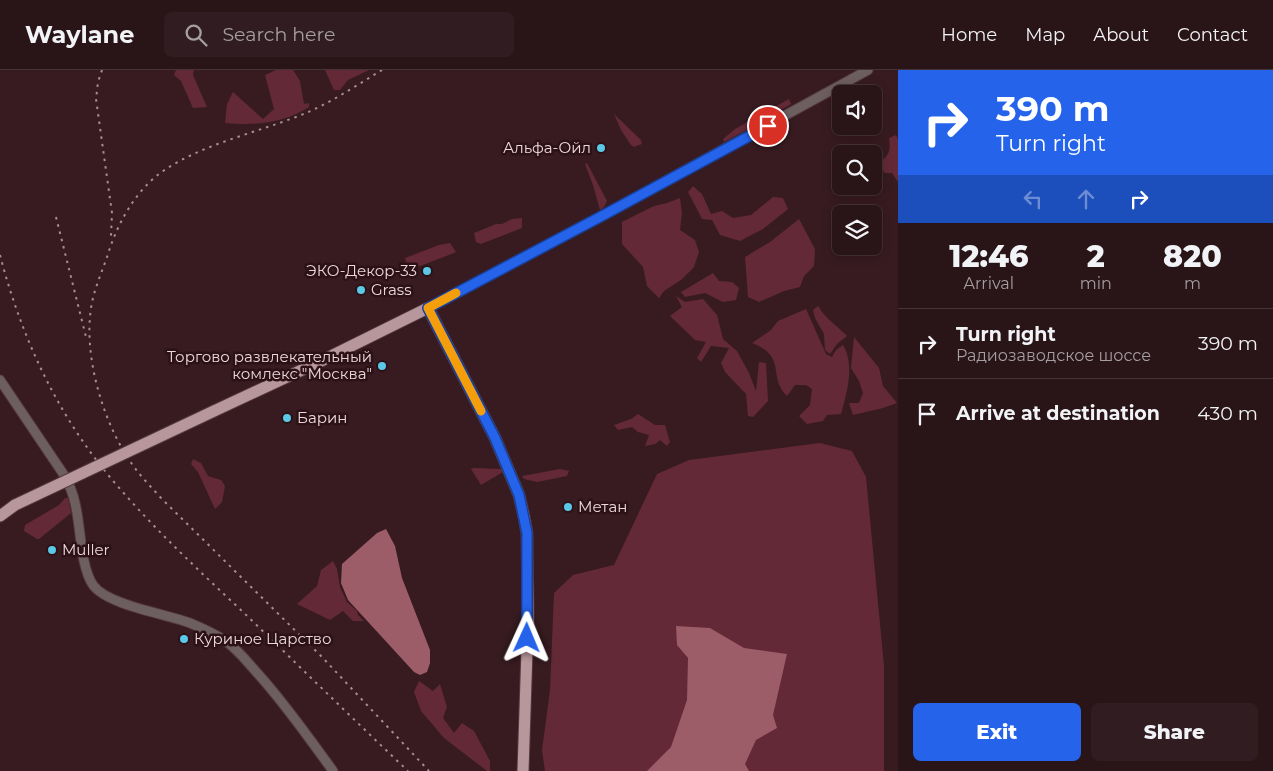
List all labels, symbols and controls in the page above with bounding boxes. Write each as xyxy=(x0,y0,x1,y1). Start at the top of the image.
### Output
search box xyxy=(164,12,514,57)
text: Waylane xyxy=(25,20,134,49)
icon: search xyxy=(182,21,210,49)
text: Search here xyxy=(222,23,335,46)
text: Home xyxy=(941,24,997,46)
text: Map xyxy=(1025,24,1065,46)
text: About xyxy=(1093,24,1149,46)
text: Contact xyxy=(1177,24,1248,46)
map controls xyxy=(832,85,882,255)
button: sound xyxy=(832,85,882,135)
text: 390 m xyxy=(996,87,1109,130)
icon: right xyxy=(913,90,978,155)
pin xyxy=(747,105,789,147)
icon: arrive xyxy=(754,112,782,140)
text: Turn right xyxy=(996,130,1106,157)
place label: Альфа-Ойл xyxy=(503,138,591,157)
marker: Альфа-Ойл xyxy=(595,142,607,154)
button: search xyxy=(832,145,882,195)
icon: left xyxy=(1019,185,1047,213)
icon: ahead xyxy=(1072,185,1100,213)
icon: right xyxy=(1125,185,1153,213)
button: layers xyxy=(832,205,882,255)
text: 12:46 xyxy=(949,238,1028,275)
text: 2 xyxy=(1087,238,1105,275)
text: 820 xyxy=(1163,238,1222,275)
place label: ЭКО-Декор-33 xyxy=(306,261,417,280)
marker: ЭКО-Декор-33 xyxy=(421,265,433,277)
text: Arrival xyxy=(964,274,1014,293)
text: min xyxy=(1080,274,1112,293)
text: m xyxy=(1184,274,1201,293)
place label: Grass xyxy=(371,280,412,299)
marker: Grass xyxy=(355,284,367,296)
text: Turn right xyxy=(956,323,1056,346)
icon: right xyxy=(913,330,941,358)
text: 390 m xyxy=(1198,332,1258,355)
text: Радиозаводское шоссе xyxy=(956,346,1151,365)
place label: Торгово развлекательный комлекс "Москва" xyxy=(167,347,372,383)
marker: Торгово развлекательный комлекс "Москва" xyxy=(376,360,388,372)
icon: arrive xyxy=(913,400,941,428)
text: Arrive at destination xyxy=(956,402,1160,425)
text: 430 m xyxy=(1197,402,1258,425)
place label: Барин xyxy=(297,408,347,427)
marker: Барин xyxy=(281,412,293,424)
place label: Метан xyxy=(578,497,627,516)
marker: Метан xyxy=(562,501,574,513)
place label: Muller xyxy=(62,540,110,559)
marker: Muller xyxy=(46,544,58,556)
position arrow xyxy=(500,611,552,663)
place label: Куриное Царство xyxy=(194,629,332,648)
marker: Куриное Царство xyxy=(178,633,190,645)
button: Exit xyxy=(913,703,1081,761)
button: Share xyxy=(1091,703,1258,761)

